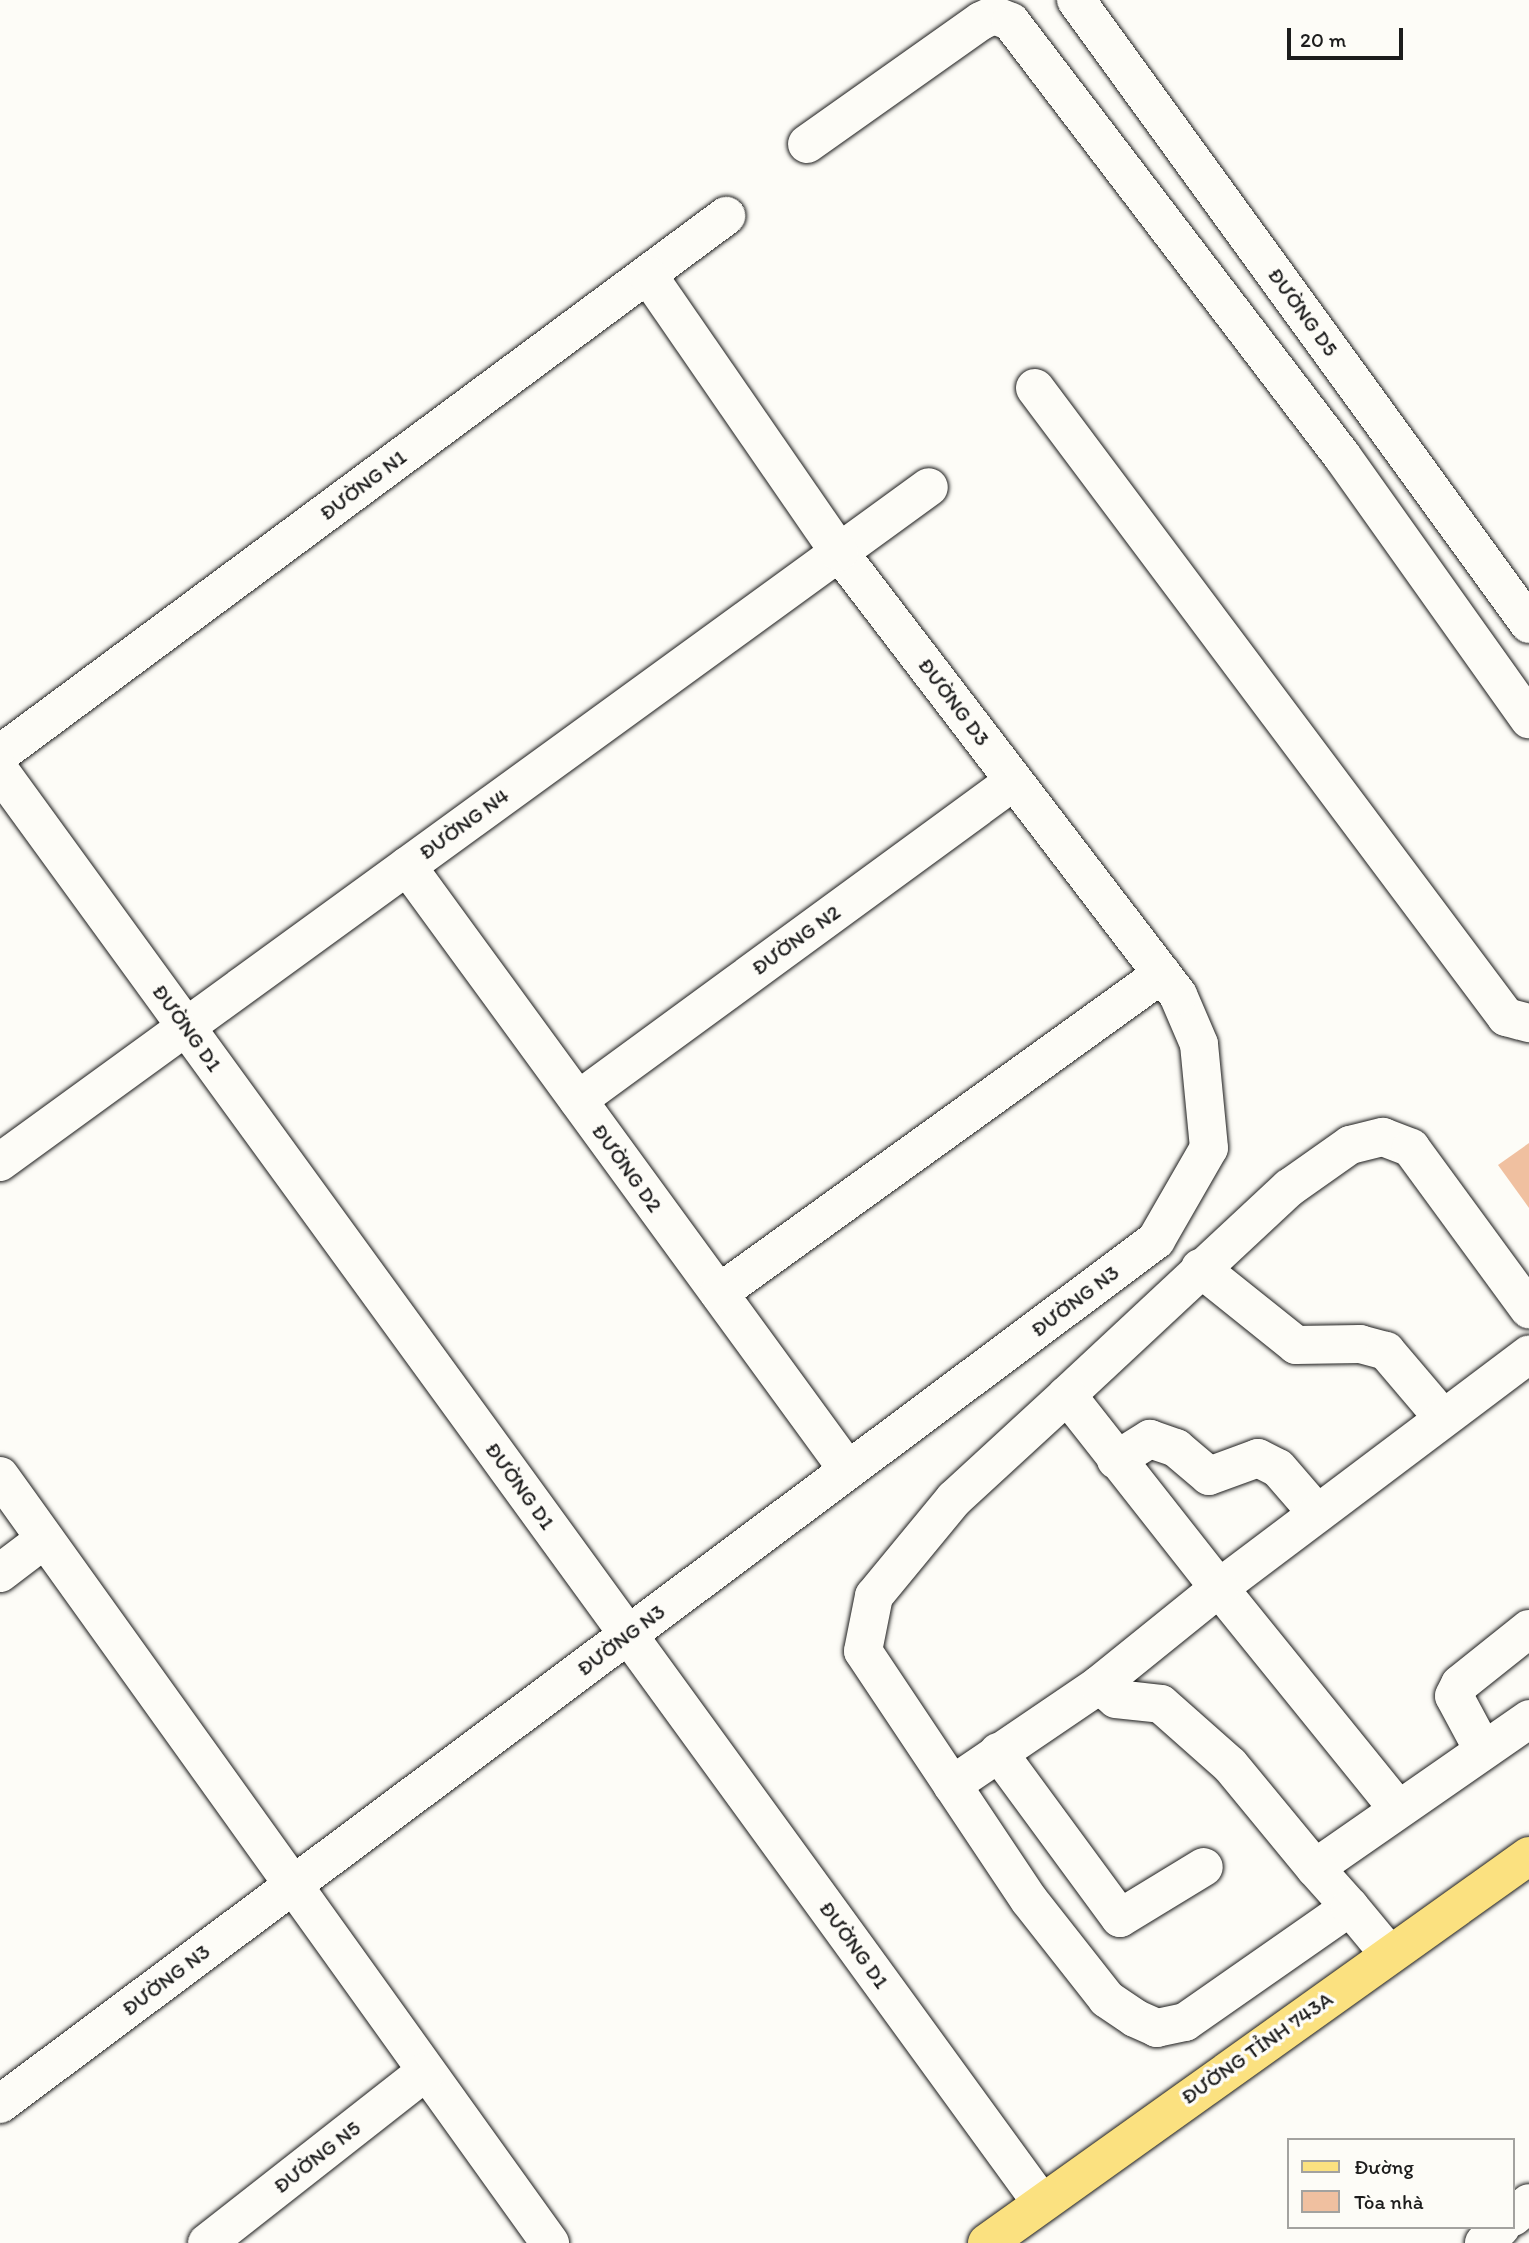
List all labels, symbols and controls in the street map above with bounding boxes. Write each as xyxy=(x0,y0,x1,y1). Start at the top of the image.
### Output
scale bar xyxy=(1291,14,1406,58)
text: 20 m xyxy=(1300,27,1346,52)
street label: ĐƯỜNG D5 xyxy=(1263,263,1343,361)
street label: ĐƯỜNG N1 xyxy=(315,444,411,526)
street label: ĐƯỜNG D3 xyxy=(913,653,995,751)
street label: ĐƯỜNG N4 xyxy=(414,783,514,865)
street label: ĐƯỜNG N2 xyxy=(747,899,845,981)
street label: ĐƯỜNG D1 xyxy=(147,979,227,1077)
street label: ĐƯỜNG D2 xyxy=(587,1119,667,1217)
street label: ĐƯỜNG N3 xyxy=(1026,1260,1124,1342)
street label: ĐƯỜNG D1 xyxy=(480,1437,560,1535)
street label: ĐƯỜNG N3 xyxy=(572,1599,670,1681)
street label: ĐƯỜNG D1 xyxy=(814,1896,894,1994)
street label: ĐƯỜNG N3 xyxy=(117,1939,215,2021)
street label: ĐƯỜNG TỈNH 743A xyxy=(1176,1986,1338,2110)
street label: ĐƯỜNG N5 xyxy=(269,2115,365,2199)
legend xyxy=(1288,2138,1515,2229)
text: Đường xyxy=(1354,2154,1414,2179)
text: Tòa nhà xyxy=(1354,2189,1424,2214)

